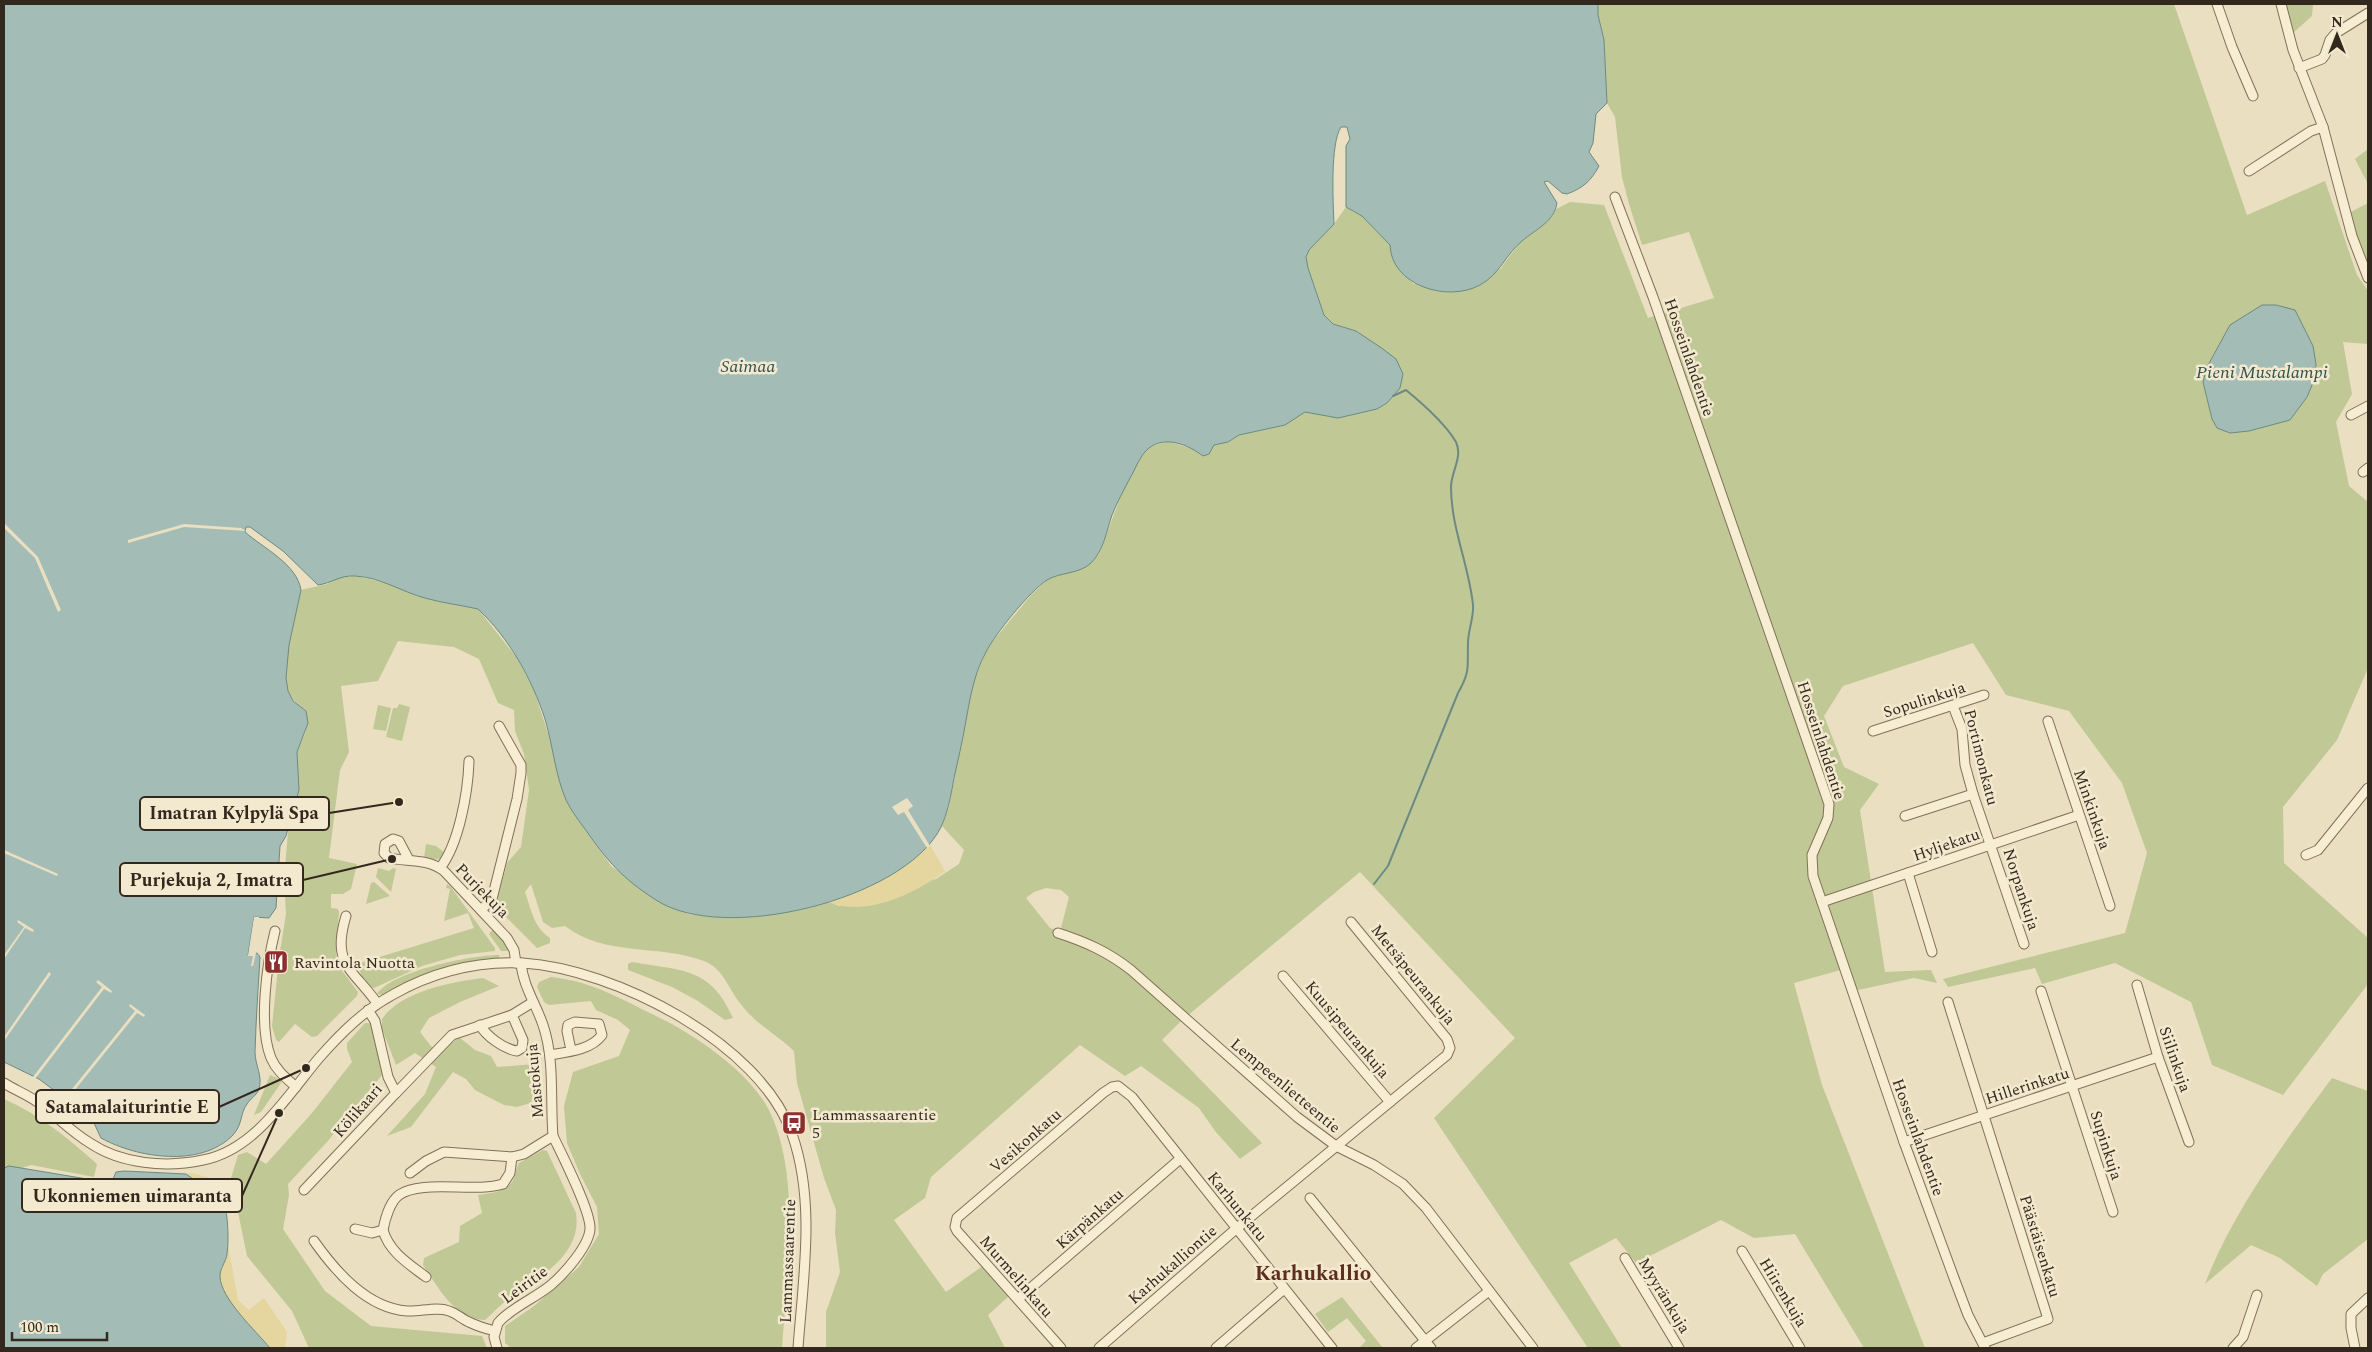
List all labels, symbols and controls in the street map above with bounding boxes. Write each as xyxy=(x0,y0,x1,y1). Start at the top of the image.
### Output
north arrow xyxy=(2312,10,2362,60)
text: N xyxy=(2331,12,2343,33)
street label: Hosseinlahdentie xyxy=(1658,295,1721,420)
water label: Saimaa xyxy=(721,353,775,380)
water label: Pieni Mustalampi xyxy=(2196,359,2328,386)
street label: Sopulinkuja xyxy=(1880,675,1969,725)
street label: Hosseinlahdentie xyxy=(1791,678,1852,803)
street label: Portimonkatu xyxy=(1957,707,2005,808)
street label: Minkinkuja xyxy=(2067,766,2117,853)
callout: Imatran Kylpylä Spa xyxy=(140,797,329,830)
text: Imatran Kylpylä Spa xyxy=(149,800,319,827)
street label: Hyljekatu xyxy=(1910,822,1983,868)
street label: Norpankuja xyxy=(1997,845,2046,933)
street label: Purjekuja xyxy=(450,858,515,924)
callout: Purjekuja 2, Imatra xyxy=(120,863,303,896)
text: Purjekuja 2, Imatra xyxy=(130,867,293,894)
street label: Metsäpeurankuja xyxy=(1365,919,1462,1030)
restaurant icon: Ravintola Nuotta xyxy=(263,949,289,975)
place label: Ravintola Nuotta xyxy=(294,951,415,975)
street label: Kuusipeurankuja xyxy=(1299,976,1395,1084)
street label: Siilinkuja xyxy=(2153,1023,2198,1096)
street label: Lempeenlietteentie xyxy=(1225,1032,1346,1139)
street label: Mastokuja xyxy=(520,1042,550,1119)
street label: Hillerinkatu xyxy=(1982,1061,2072,1111)
street label: Hosseinlahdentie xyxy=(1886,1075,1950,1199)
street label: Kölikaari xyxy=(327,1078,388,1143)
callout: Satamalaiturintie E xyxy=(36,1090,219,1123)
text: Satamalaiturintie E xyxy=(45,1094,209,1121)
place label: Lammassaarentie 5 xyxy=(812,1103,936,1145)
street label: Vesikonkatu xyxy=(984,1103,1067,1179)
street label: Supinkuja xyxy=(2084,1108,2129,1183)
bus stop icon: Lammassaarentie 5 xyxy=(781,1110,807,1136)
street label: Karhunkatu xyxy=(1201,1166,1273,1247)
callout: Ukonniemen uimaranta xyxy=(22,1179,242,1212)
text: Ukonniemen uimaranta xyxy=(32,1183,233,1210)
street label: Kärpänkatu xyxy=(1051,1183,1129,1255)
street label: Päästäisenkatu xyxy=(2013,1192,2067,1300)
street label: Lammassaarentie xyxy=(774,1198,802,1324)
street label: Karhukalliontie xyxy=(1123,1219,1222,1310)
street label: Murmelinkatu xyxy=(974,1230,1059,1323)
street label: Myyränkuja xyxy=(1632,1253,1696,1338)
street label: Hiirenkuja xyxy=(1753,1253,1813,1332)
district label: Karhukallio xyxy=(1255,1258,1371,1290)
street label: Leiritie xyxy=(496,1260,553,1310)
scale bar xyxy=(12,1310,108,1342)
text: 100 m xyxy=(20,1316,59,1339)

